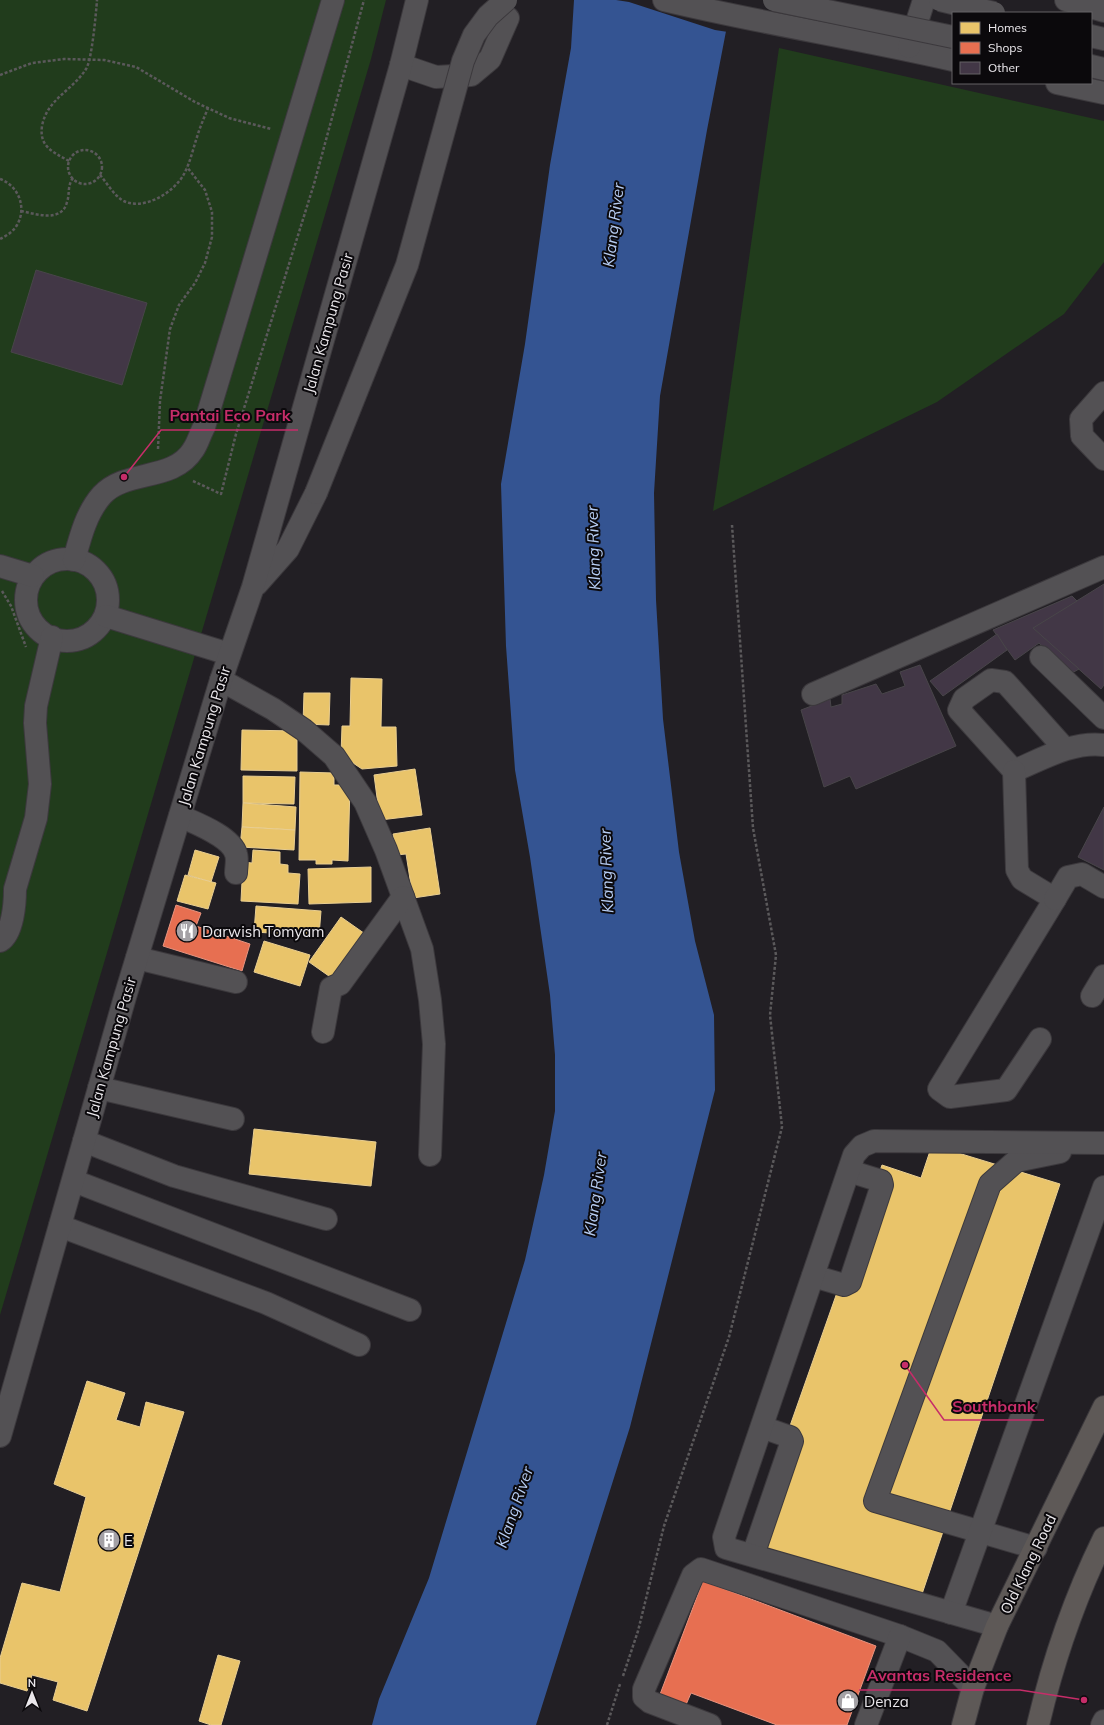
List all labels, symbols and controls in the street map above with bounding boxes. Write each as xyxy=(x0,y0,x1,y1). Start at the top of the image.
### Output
legend xyxy=(952,12,1092,84)
text: Homes xyxy=(988,20,1027,35)
text: Shops xyxy=(988,40,1023,55)
text: Other xyxy=(988,60,1020,75)
water label: Klang River xyxy=(598,181,628,268)
street label: Jalan Kampung Pasir xyxy=(299,250,357,395)
callout: Pantai Eco Park xyxy=(161,402,298,430)
text: Pantai Eco Park xyxy=(170,405,292,425)
water label: Klang River xyxy=(581,504,604,591)
street label: Jalan Kampung Pasir xyxy=(174,663,234,808)
water label: Klang River xyxy=(594,827,617,914)
restaurant icon: Darwish Tomyam xyxy=(174,918,200,944)
place label: Darwish Tomyam xyxy=(202,922,324,941)
street label: Jalan Kampung Pasir xyxy=(82,974,140,1119)
water label: Klang River xyxy=(579,1150,611,1237)
callout: Southbank xyxy=(944,1392,1044,1420)
text: Southbank xyxy=(952,1396,1037,1416)
water label: Klang River xyxy=(491,1463,538,1550)
street label: Old Klang Road xyxy=(996,1511,1060,1617)
building icon: E xyxy=(96,1527,122,1553)
place label: E xyxy=(124,1531,133,1550)
callout: Avantas Residence xyxy=(859,1662,1020,1690)
text: Avantas Residence xyxy=(866,1665,1012,1685)
north arrow xyxy=(12,1673,52,1713)
text: N xyxy=(28,1676,36,1690)
shop icon: Denza xyxy=(835,1688,861,1714)
place label: Denza xyxy=(864,1692,909,1711)

